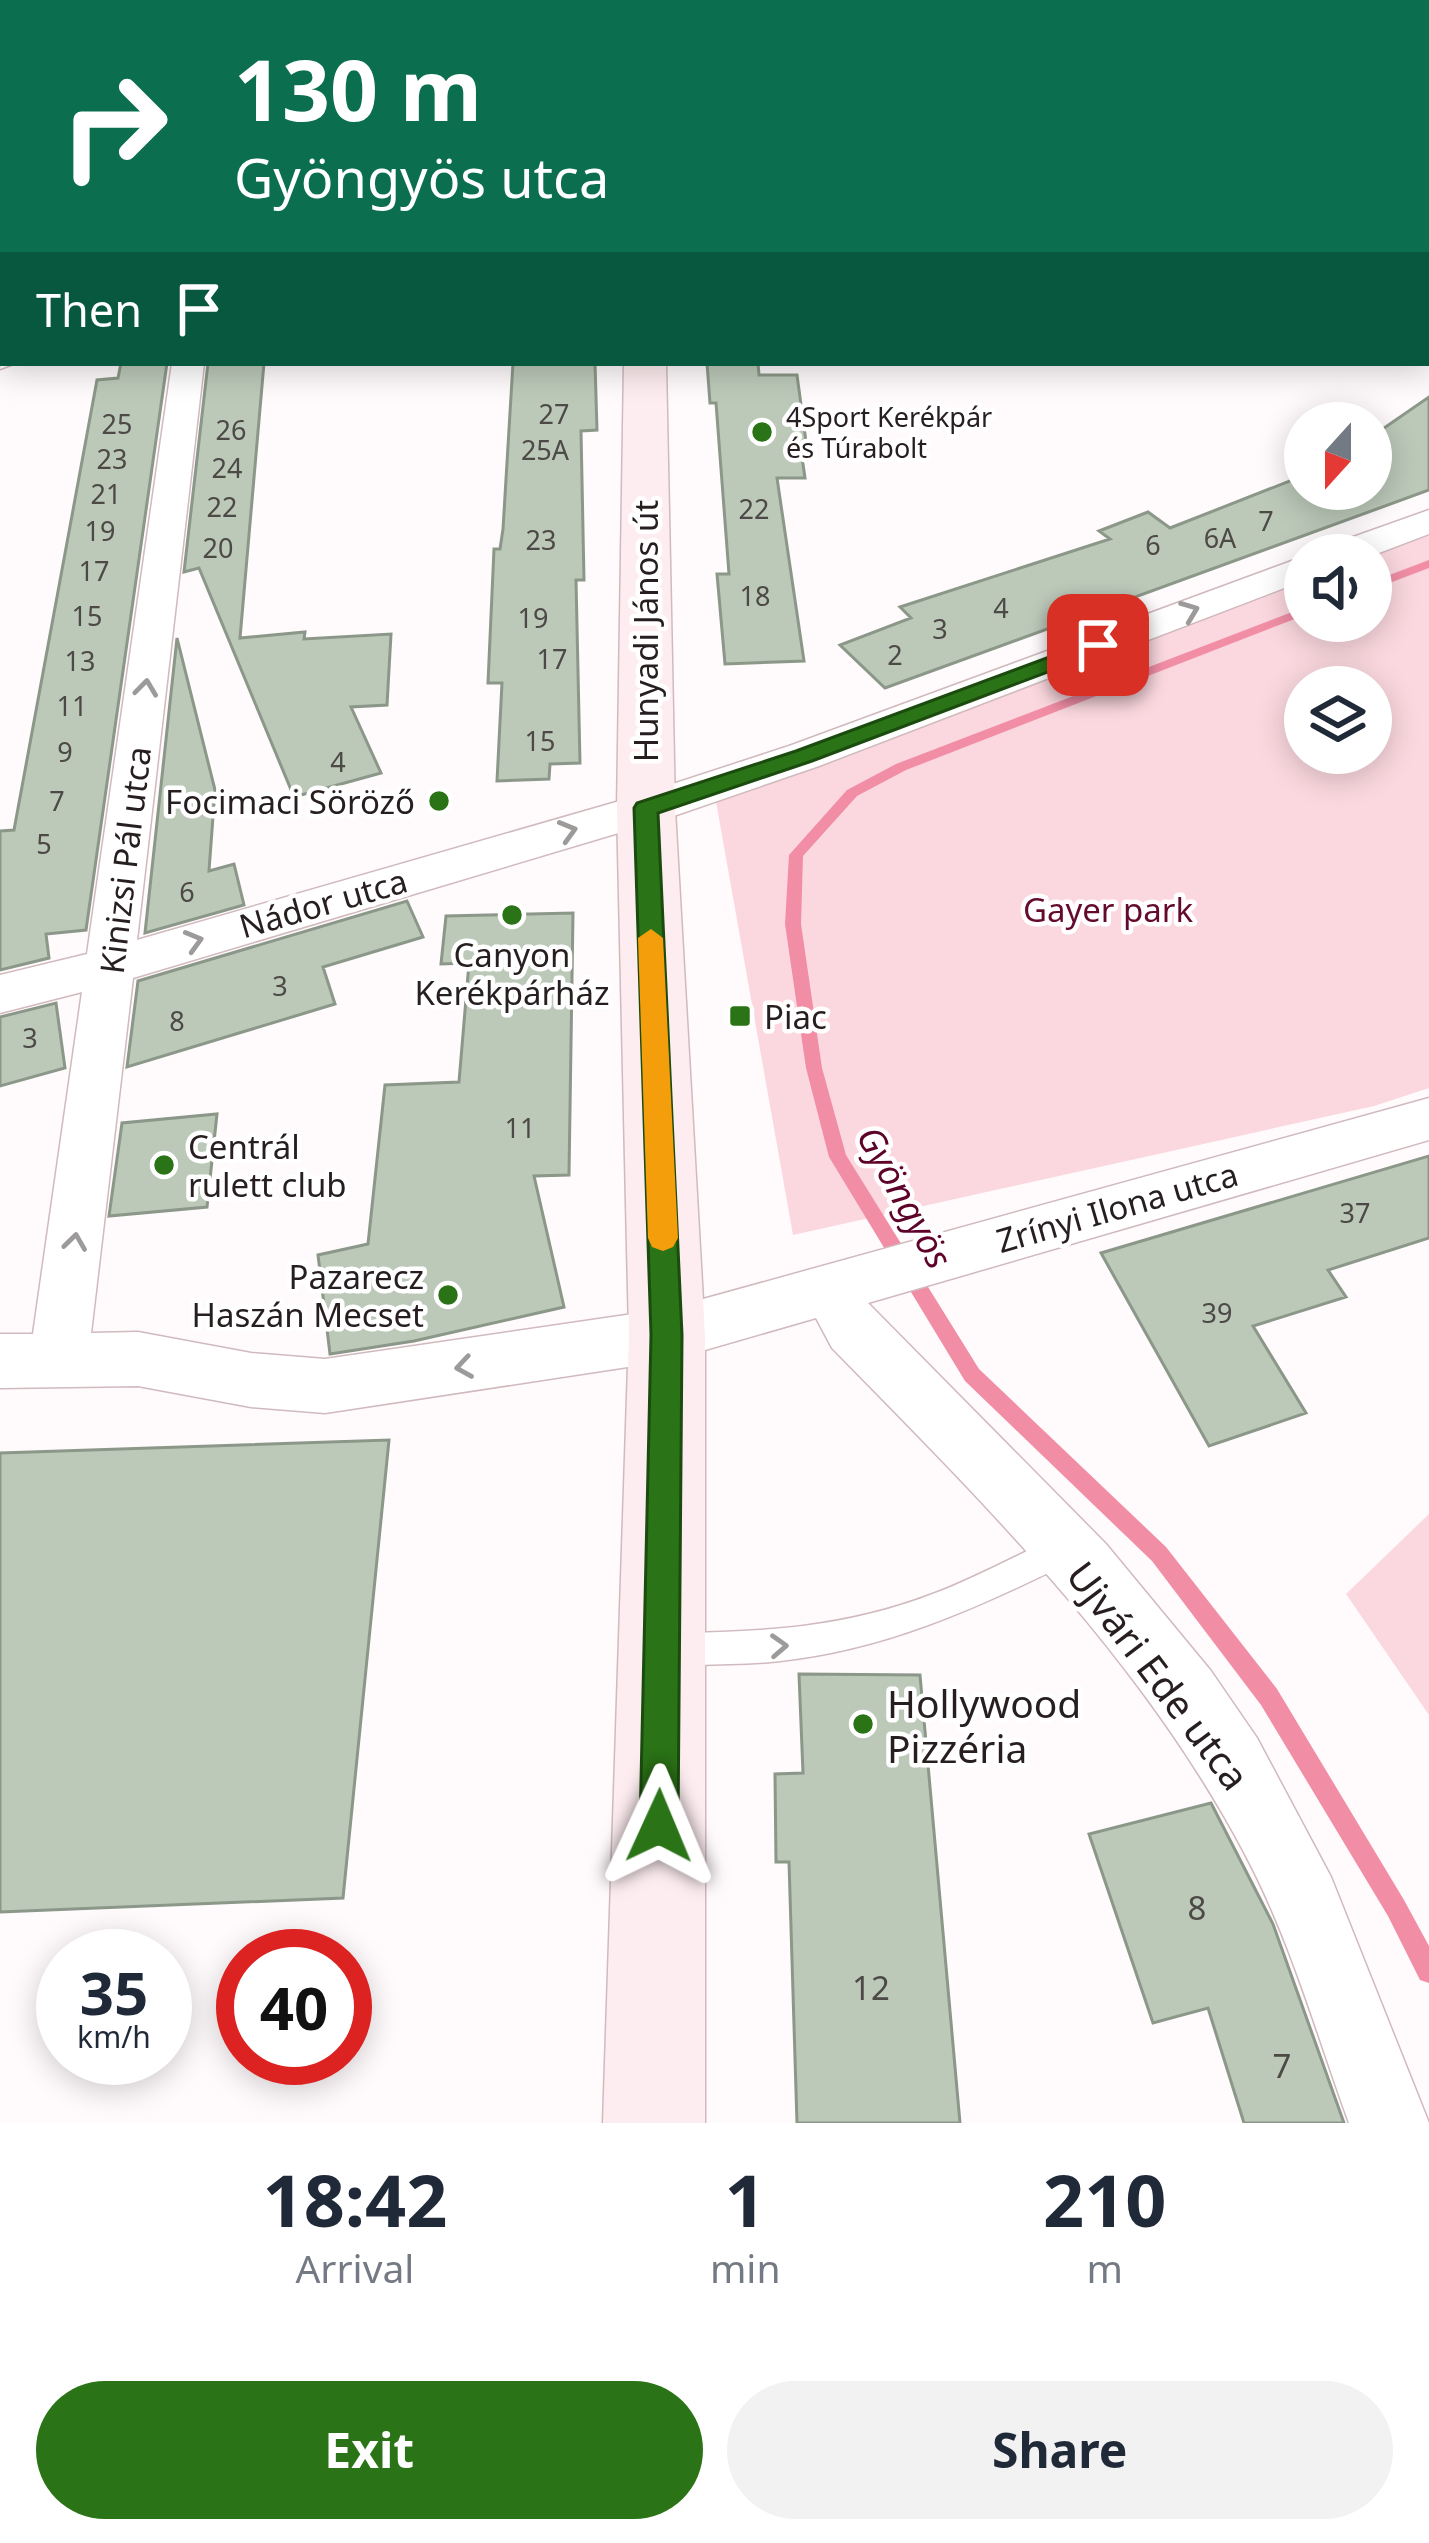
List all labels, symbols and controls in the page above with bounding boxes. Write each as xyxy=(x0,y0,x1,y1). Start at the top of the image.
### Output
text: 130 m xyxy=(234,31,482,146)
icon: right xyxy=(36,48,192,204)
text: Gyöngyös utca xyxy=(234,140,609,214)
icon: arrive xyxy=(166,276,232,342)
text: Then xyxy=(36,279,142,340)
house number: 27 xyxy=(539,395,569,432)
place label: 4Sport Kerékpár és Túrabolt xyxy=(786,398,992,466)
north arrow xyxy=(1284,402,1392,510)
map controls xyxy=(1284,402,1392,774)
house number: 25 xyxy=(102,405,132,442)
house number: 26 xyxy=(216,411,246,448)
marker: 4Sport Kerékpár és Túrabolt xyxy=(749,419,775,445)
house number: 25A xyxy=(521,431,570,468)
house number: 23 xyxy=(97,440,127,477)
house number: 24 xyxy=(212,449,242,486)
house number: 21 xyxy=(91,475,121,512)
house number: 22 xyxy=(207,488,237,525)
house number: 22 xyxy=(739,490,769,527)
street label: Hunyadi János út xyxy=(623,500,668,762)
house number: 7 xyxy=(1258,502,1274,539)
house number: 19 xyxy=(85,512,115,549)
house number: 6A xyxy=(1204,519,1237,556)
house number: 23 xyxy=(526,521,556,558)
house number: 6 xyxy=(1145,526,1161,563)
house number: 20 xyxy=(203,529,233,566)
button: sound xyxy=(1284,534,1392,642)
house number: 17 xyxy=(79,552,109,589)
house number: 18 xyxy=(740,577,770,614)
house number: 4 xyxy=(993,589,1009,626)
pin xyxy=(1047,594,1149,696)
house number: 15 xyxy=(72,597,102,634)
house number: 19 xyxy=(518,599,548,636)
one-way arrow xyxy=(1178,600,1199,625)
house number: 3 xyxy=(932,610,948,647)
icon: arrive xyxy=(1065,612,1131,678)
house number: 2 xyxy=(887,636,903,673)
house number: 17 xyxy=(537,640,567,677)
house number: 13 xyxy=(65,642,95,679)
button: layers xyxy=(1284,666,1392,774)
one-way arrow xyxy=(133,678,159,698)
house number: 11 xyxy=(57,687,87,724)
house number: 15 xyxy=(525,722,555,759)
house number: 9 xyxy=(57,733,73,770)
house number: 4 xyxy=(330,743,346,780)
street label: Kinizsi Pál utca xyxy=(89,744,161,976)
place label: Focimaci Söröző xyxy=(165,779,415,824)
house number: 7 xyxy=(49,782,65,819)
marker: Focimaci Söröző xyxy=(426,788,452,814)
one-way arrow xyxy=(557,820,578,845)
house number: 5 xyxy=(36,825,52,862)
street label: Nádor utca xyxy=(234,858,412,948)
house number: 6 xyxy=(179,873,195,910)
park label: Gayer park xyxy=(1023,887,1194,932)
marker: Canyon Kerékpárház xyxy=(499,902,525,928)
one-way arrow xyxy=(183,930,204,955)
place label: Canyon Kerékpárház xyxy=(414,932,610,1015)
house number: 3 xyxy=(272,967,288,1004)
place label: Piac xyxy=(764,994,827,1039)
house number: 8 xyxy=(169,1002,185,1039)
marker: Piac xyxy=(727,1003,753,1029)
house number: 3 xyxy=(22,1019,38,1056)
house number: 11 xyxy=(505,1109,535,1146)
water label: Gyöngyös xyxy=(846,1117,964,1277)
place label: Centrál rulett club xyxy=(188,1124,347,1207)
street label: Zrínyi Ilona utca xyxy=(991,1151,1243,1263)
marker: Centrál rulett club xyxy=(151,1152,177,1178)
house number: 37 xyxy=(1340,1194,1370,1231)
one-way arrow xyxy=(61,1232,87,1251)
place label: Pazarecz Haszán Mecset xyxy=(192,1254,424,1337)
marker: Pazarecz Haszán Mecset xyxy=(435,1282,461,1308)
house number: 39 xyxy=(1202,1294,1232,1331)
one-way arrow xyxy=(454,1353,473,1379)
street label: Ujvári Ede utca xyxy=(1056,1550,1262,1800)
one-way arrow xyxy=(770,1633,788,1659)
place label: Hollywood Pizzéria xyxy=(887,1676,1081,1774)
marker: Hollywood Pizzéria xyxy=(850,1711,876,1737)
position arrow xyxy=(596,1763,722,1889)
house number: 8 xyxy=(1188,1885,1206,1930)
speed limit sign: 40 xyxy=(216,1929,372,2085)
text: 35 xyxy=(80,1951,148,2033)
house number: 12 xyxy=(852,1965,890,2010)
text: km/h xyxy=(77,2016,151,2057)
house number: 7 xyxy=(1273,2043,1291,2088)
text: 18:42 xyxy=(262,2150,447,2248)
text: 1 xyxy=(725,2150,766,2248)
text: 210 xyxy=(1043,2150,1167,2248)
text: Arrival xyxy=(295,2241,414,2294)
text: min xyxy=(710,2241,781,2294)
text: m xyxy=(1087,2241,1123,2294)
button: Exit xyxy=(36,2381,703,2519)
button: Share xyxy=(727,2381,1393,2519)

